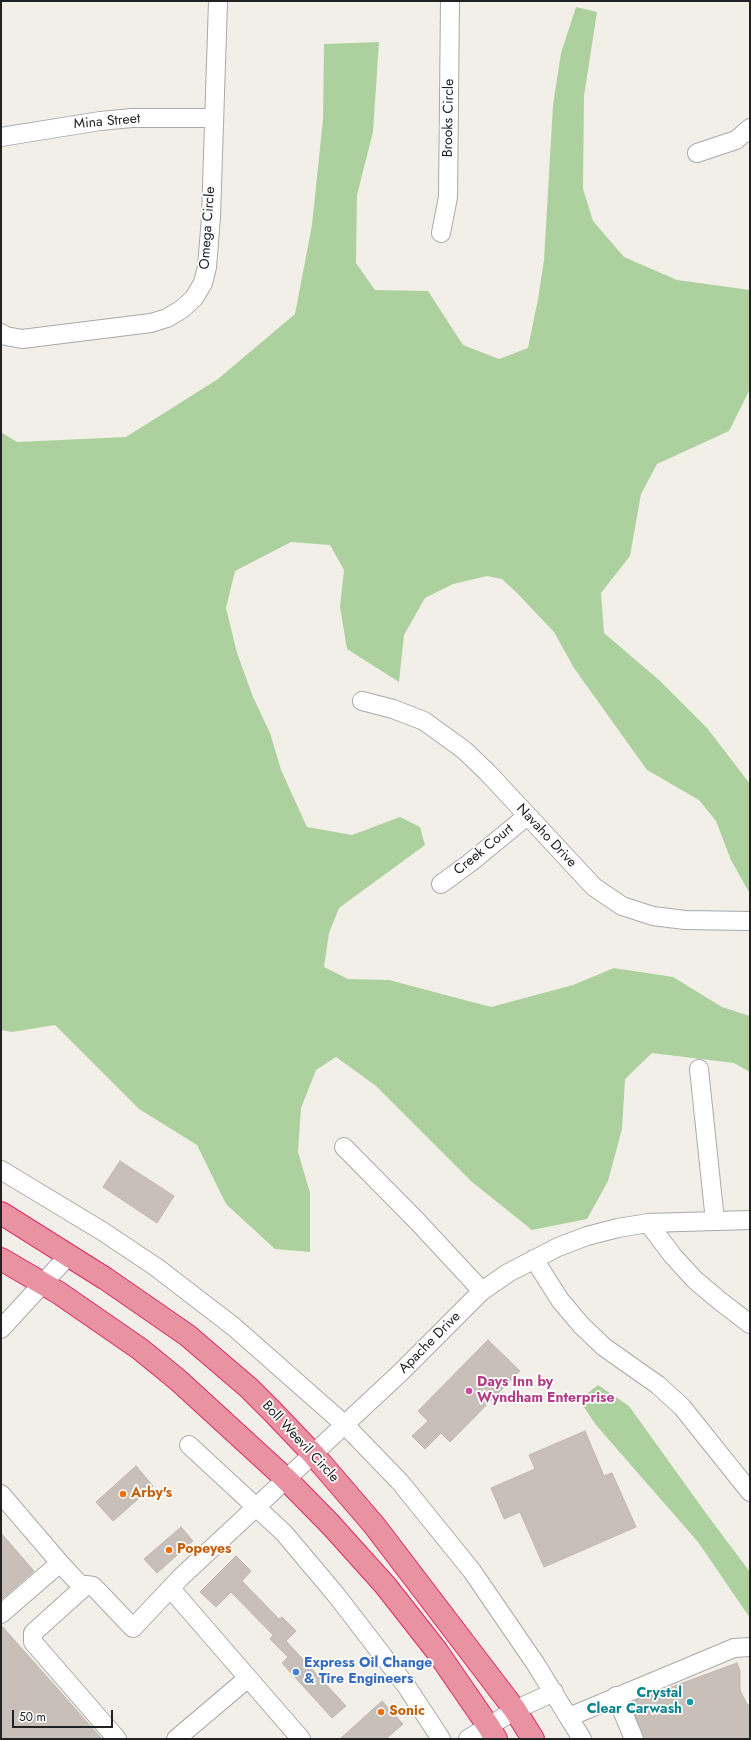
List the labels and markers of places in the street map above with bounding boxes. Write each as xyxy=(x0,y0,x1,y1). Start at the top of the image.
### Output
place label: Days Inn by Wyndham Enterprise xyxy=(477,1375,614,1408)
marker: Days Inn by Wyndham Enterprise xyxy=(464,1386,474,1396)
place label: Arby's xyxy=(131,1486,172,1502)
marker: Arby's xyxy=(118,1489,128,1499)
place label: Popeyes xyxy=(177,1542,232,1558)
marker: Popeyes xyxy=(164,1545,174,1555)
place label: Express Oil Change & Tire Engineers xyxy=(304,1656,432,1688)
marker: Express Oil Change & Tire Engineers xyxy=(291,1667,301,1677)
place label: Crystal Clear Carwash xyxy=(587,1686,682,1718)
marker: Crystal Clear Carwash xyxy=(685,1697,695,1707)
place label: Sonic xyxy=(389,1704,425,1720)
marker: Sonic xyxy=(376,1707,386,1717)

